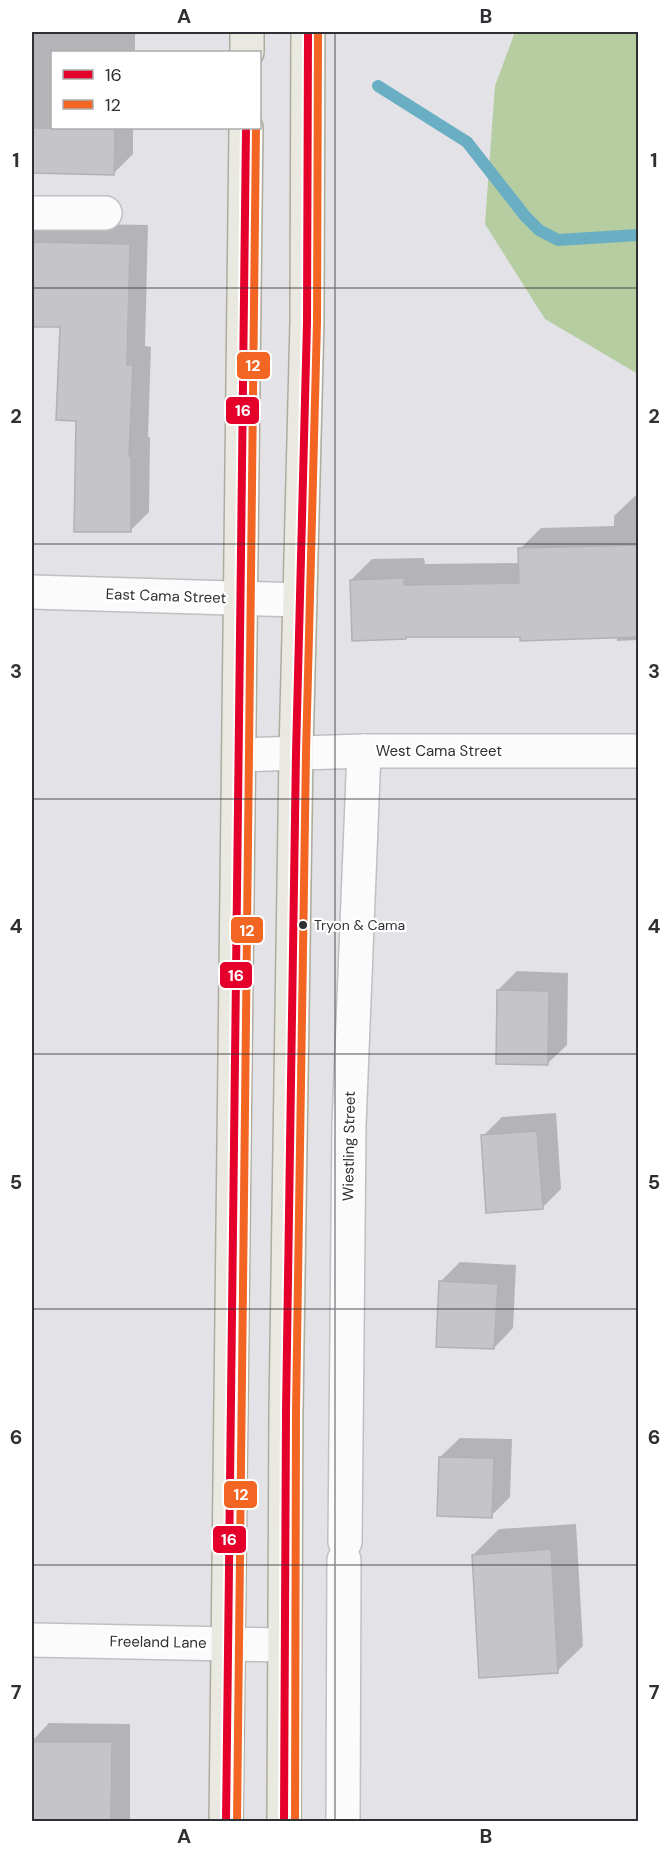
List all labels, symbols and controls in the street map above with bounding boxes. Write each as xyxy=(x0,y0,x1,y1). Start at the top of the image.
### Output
text: A xyxy=(177,3,191,29)
text: B xyxy=(480,3,492,29)
legend xyxy=(51,51,261,129)
text: 16 xyxy=(105,63,122,87)
text: 12 xyxy=(105,93,121,117)
text: 1 xyxy=(12,147,20,173)
text: 1 xyxy=(650,147,658,173)
line badge: 12 xyxy=(236,351,271,380)
text: 12 xyxy=(245,355,261,376)
line badge: 16 xyxy=(225,396,260,425)
text: 16 xyxy=(235,400,251,421)
text: 2 xyxy=(10,403,22,429)
text: 2 xyxy=(648,403,660,429)
street label: East Cama Street xyxy=(105,584,227,608)
text: 3 xyxy=(10,658,22,684)
text: 3 xyxy=(648,658,660,684)
street label: West Cama Street xyxy=(376,741,502,761)
text: 4 xyxy=(10,913,23,939)
text: 4 xyxy=(648,913,661,939)
line badge: 12 xyxy=(230,916,264,944)
place label: Tryon & Cama xyxy=(314,916,405,934)
marker: Tryon & Cama xyxy=(297,919,309,931)
text: 12 xyxy=(239,920,255,941)
line badge: 16 xyxy=(219,961,253,989)
text: 16 xyxy=(228,965,244,986)
street label: Wiestling Street xyxy=(338,1091,360,1201)
text: 5 xyxy=(10,1169,22,1195)
text: 5 xyxy=(648,1169,660,1195)
text: 6 xyxy=(10,1424,22,1450)
text: 6 xyxy=(648,1424,660,1450)
line badge: 12 xyxy=(223,1480,258,1509)
text: 12 xyxy=(233,1484,249,1505)
line badge: 16 xyxy=(212,1525,247,1554)
text: 16 xyxy=(221,1529,237,1550)
street label: Freeland Lane xyxy=(109,1631,207,1653)
text: 7 xyxy=(11,1679,22,1705)
text: 7 xyxy=(649,1679,660,1705)
text: A xyxy=(177,1823,191,1849)
text: B xyxy=(480,1823,492,1849)

